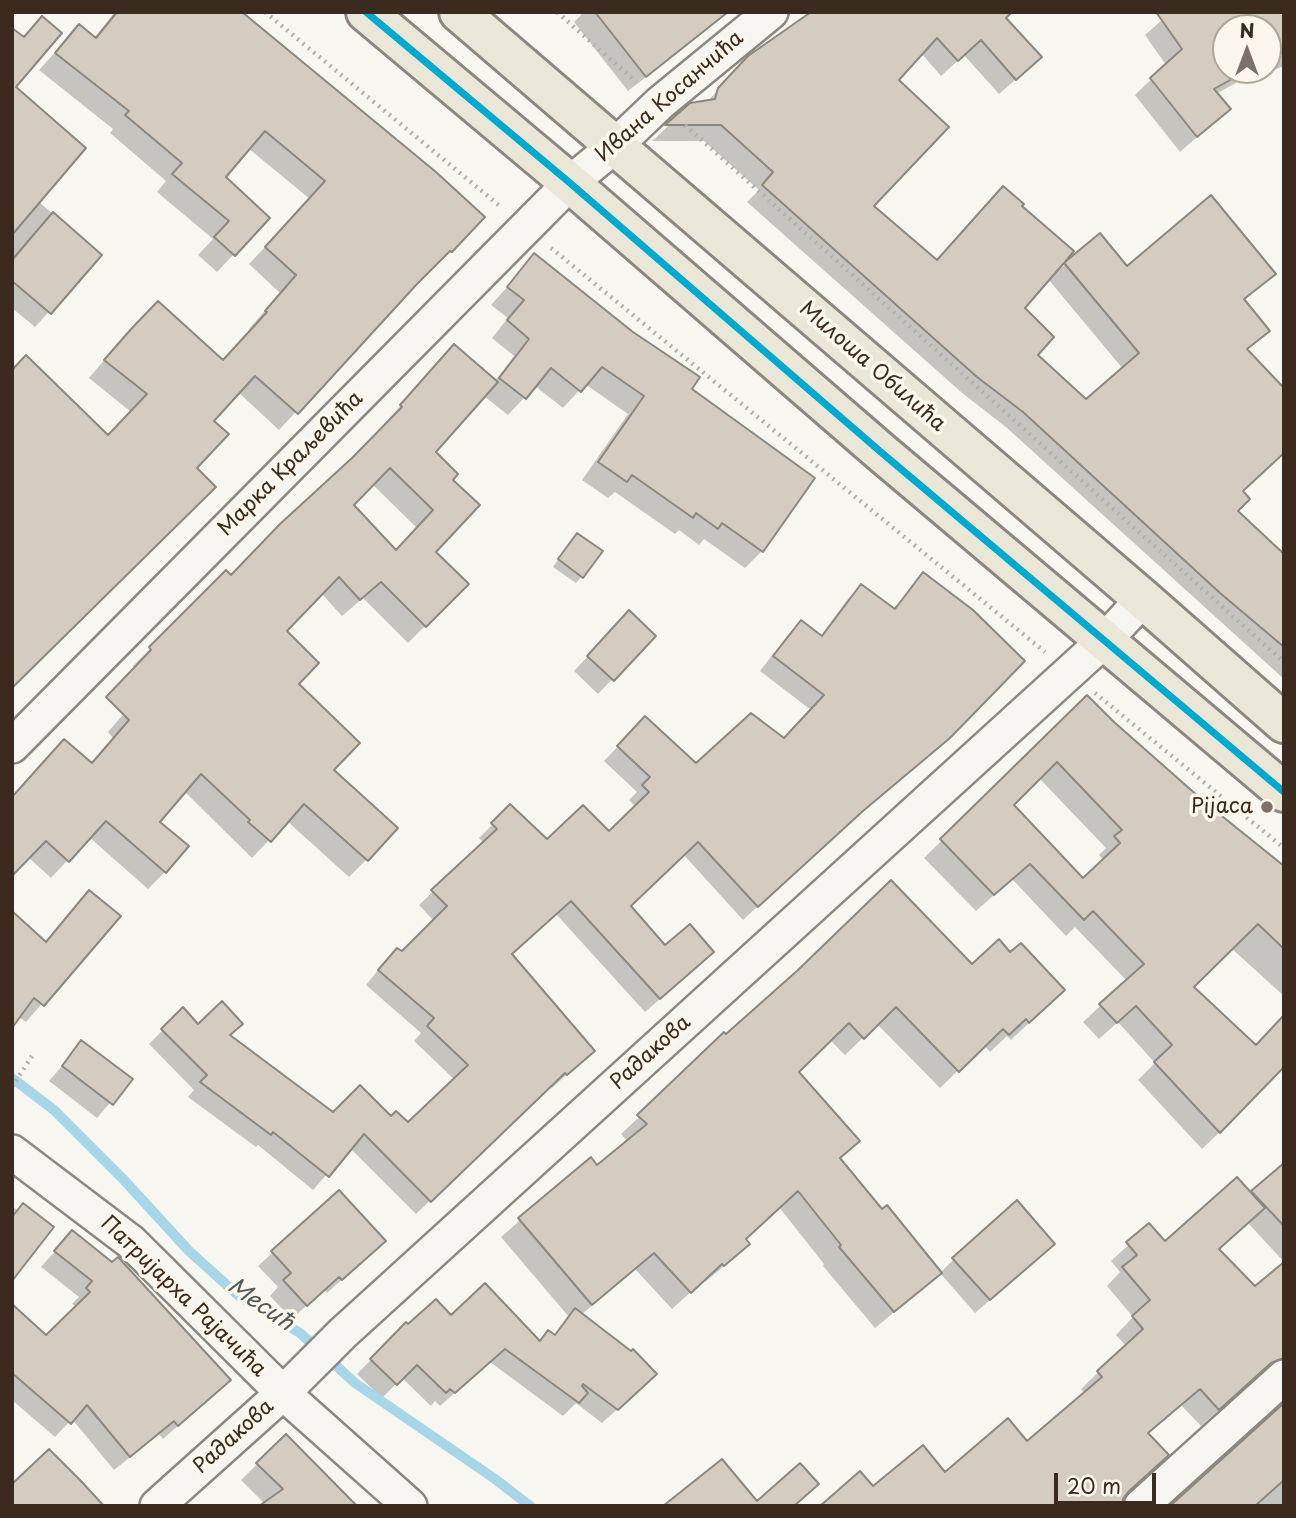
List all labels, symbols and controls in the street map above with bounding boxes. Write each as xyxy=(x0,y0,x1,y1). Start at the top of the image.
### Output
north arrow xyxy=(1212,14,1282,84)
text: N xyxy=(1239,16,1255,44)
street label: Ивана Косанчића xyxy=(591,26,749,168)
street label: Милоша Обилића xyxy=(794,297,950,437)
street label: Марка Краљевића xyxy=(213,386,369,542)
place label: Pijaca xyxy=(1191,794,1253,820)
marker: Pijaca xyxy=(1259,799,1275,815)
street label: Радакова xyxy=(606,1010,696,1096)
street label: Патријарха Рајачића xyxy=(95,1211,271,1383)
water label: Месић xyxy=(222,1273,298,1337)
street label: Радакова xyxy=(189,1394,279,1480)
scale bar xyxy=(1058,1458,1160,1502)
text: 20 m xyxy=(1067,1469,1121,1501)

